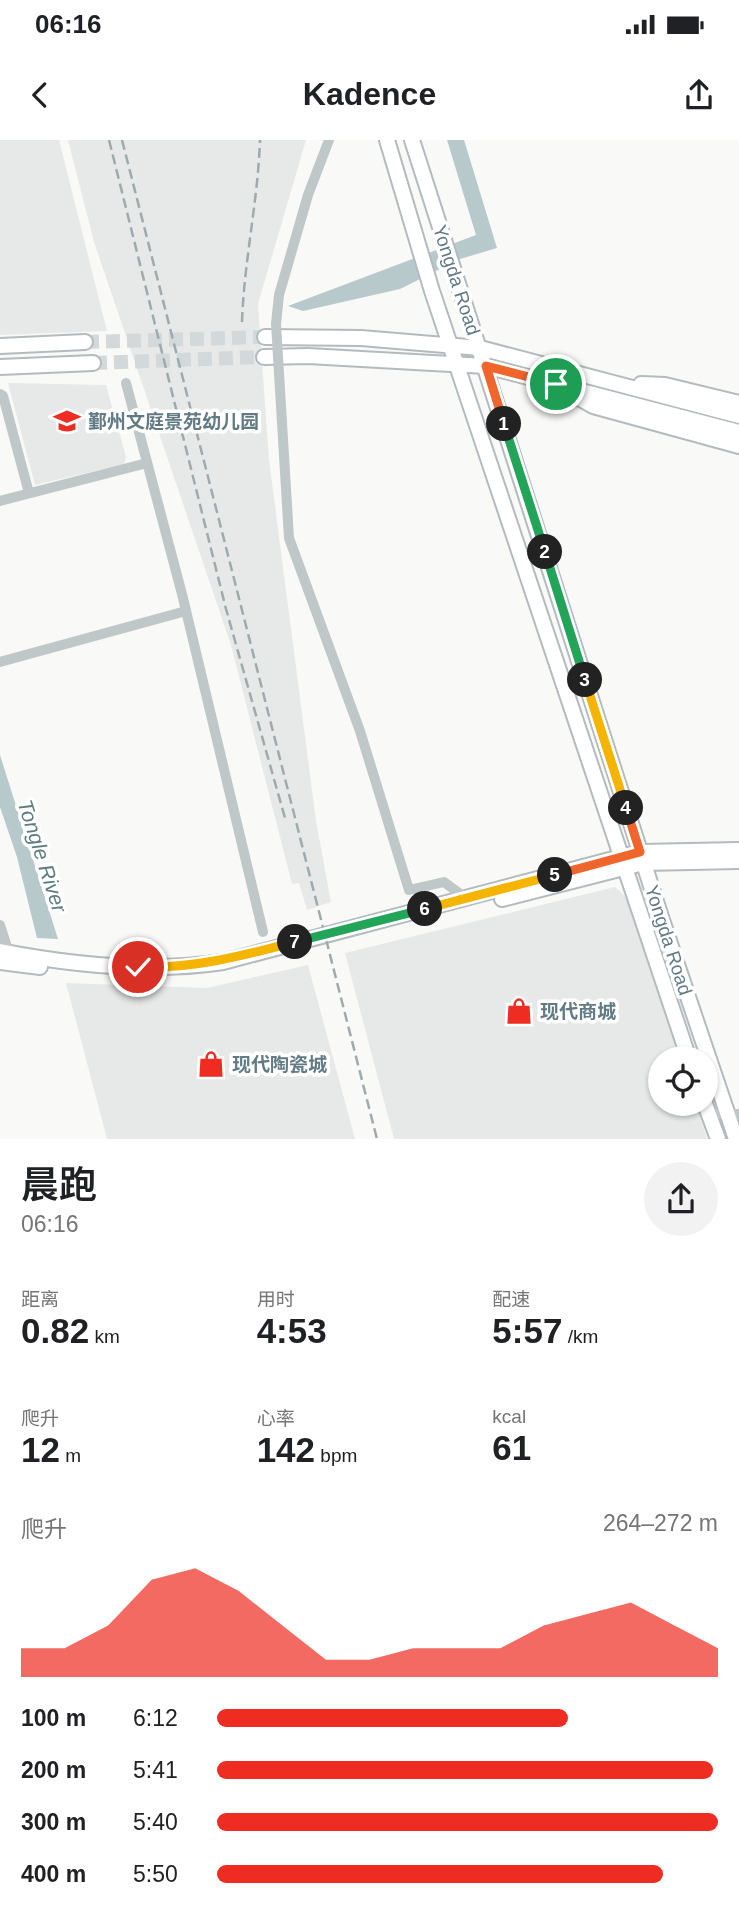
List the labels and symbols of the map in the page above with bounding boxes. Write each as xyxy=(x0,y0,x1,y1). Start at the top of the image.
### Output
street label: Yongda Road xyxy=(429,222,484,338)
pin xyxy=(526,354,586,414)
school or university icon: 鄞州文庭景苑幼儿园 xyxy=(52,406,82,436)
pin: 1 xyxy=(486,406,522,442)
place label: 鄞州文庭景苑幼儿园 xyxy=(88,411,259,432)
pin: 2 xyxy=(528,534,562,570)
pin: 3 xyxy=(568,662,602,698)
pin: 4 xyxy=(608,790,644,826)
water label: Tongle River xyxy=(13,797,72,916)
pin: 5 xyxy=(538,858,572,892)
street label: Yongda Road xyxy=(641,882,696,998)
pin: 6 xyxy=(408,892,442,926)
pin: 7 xyxy=(278,924,312,960)
pin xyxy=(108,937,168,997)
shop icon: 现代商城 xyxy=(504,996,534,1026)
place label: 现代商城 xyxy=(540,1001,616,1022)
shop icon: 现代陶瓷城 xyxy=(196,1049,226,1079)
place label: 现代陶瓷城 xyxy=(232,1054,327,1075)

